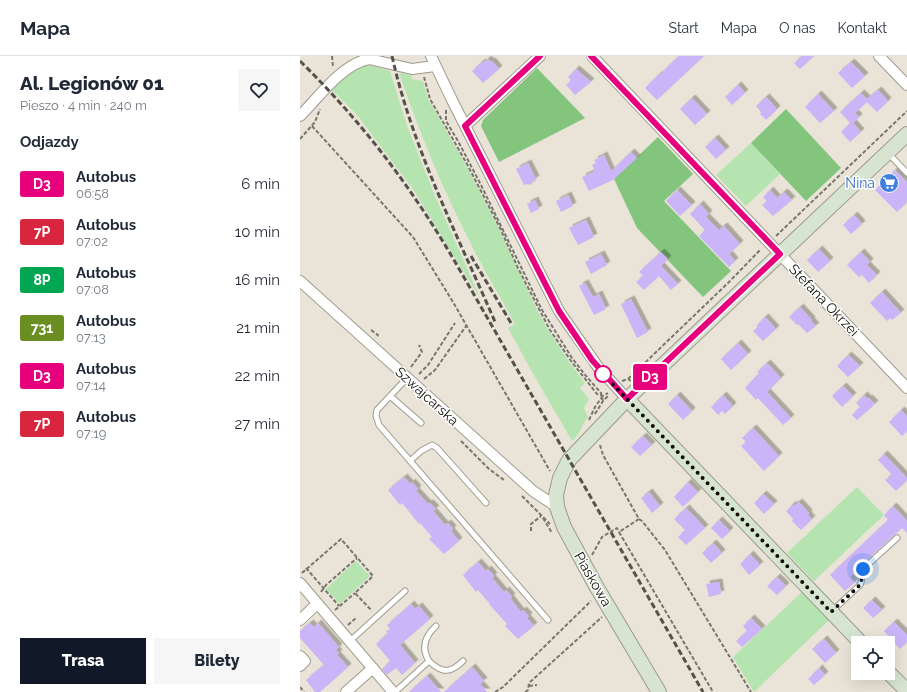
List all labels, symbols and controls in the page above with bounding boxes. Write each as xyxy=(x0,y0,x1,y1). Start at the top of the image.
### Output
text: Mapa xyxy=(20,17,70,39)
text: Start xyxy=(669,20,699,36)
text: Mapa xyxy=(721,20,757,36)
text: O nas xyxy=(779,20,816,36)
text: Kontakt xyxy=(838,20,887,36)
button: heart xyxy=(238,69,280,111)
text: Al. Legionów 01 xyxy=(20,72,164,94)
text: Pieszo · 4 min · 240 m xyxy=(20,98,147,113)
text: Odjazdy xyxy=(20,133,79,151)
text: Autobus xyxy=(76,168,136,186)
supermarket icon: Nina xyxy=(878,172,900,194)
text: 6 min xyxy=(241,175,280,193)
place label: Nina xyxy=(845,175,875,191)
text: D3 xyxy=(33,176,51,192)
text: 06:58 xyxy=(76,186,109,201)
text: Autobus xyxy=(76,216,136,234)
text: 10 min xyxy=(235,223,280,241)
text: 7P xyxy=(34,224,50,240)
text: 07:02 xyxy=(76,234,108,249)
street label: Stefana Okrzei xyxy=(786,261,862,339)
text: Autobus xyxy=(76,264,136,282)
text: 16 min xyxy=(235,271,280,289)
text: 8P xyxy=(33,272,51,288)
text: 07:08 xyxy=(76,282,109,297)
text: Autobus xyxy=(76,312,136,330)
text: 21 min xyxy=(236,319,280,337)
text: 731 xyxy=(31,320,53,336)
text: 07:13 xyxy=(76,330,106,345)
text: Autobus xyxy=(76,360,136,378)
street label: Szwajcarska xyxy=(392,363,462,429)
line badge: D3 xyxy=(632,364,668,390)
unlabelled marker xyxy=(594,365,612,383)
text: 22 min xyxy=(235,367,280,385)
text: D3 xyxy=(33,368,51,384)
text: D3 xyxy=(641,369,659,385)
text: 07:14 xyxy=(76,378,106,393)
text: Autobus xyxy=(76,408,136,426)
text: 27 min xyxy=(235,415,280,433)
text: 7P xyxy=(34,416,50,432)
text: 07:19 xyxy=(76,426,106,441)
street label: Piaskowa xyxy=(571,549,615,609)
your location xyxy=(853,559,873,579)
map controls xyxy=(851,636,895,680)
button: locate xyxy=(851,636,895,680)
button: Trasa xyxy=(20,638,146,684)
button: Bilety xyxy=(154,638,280,684)

